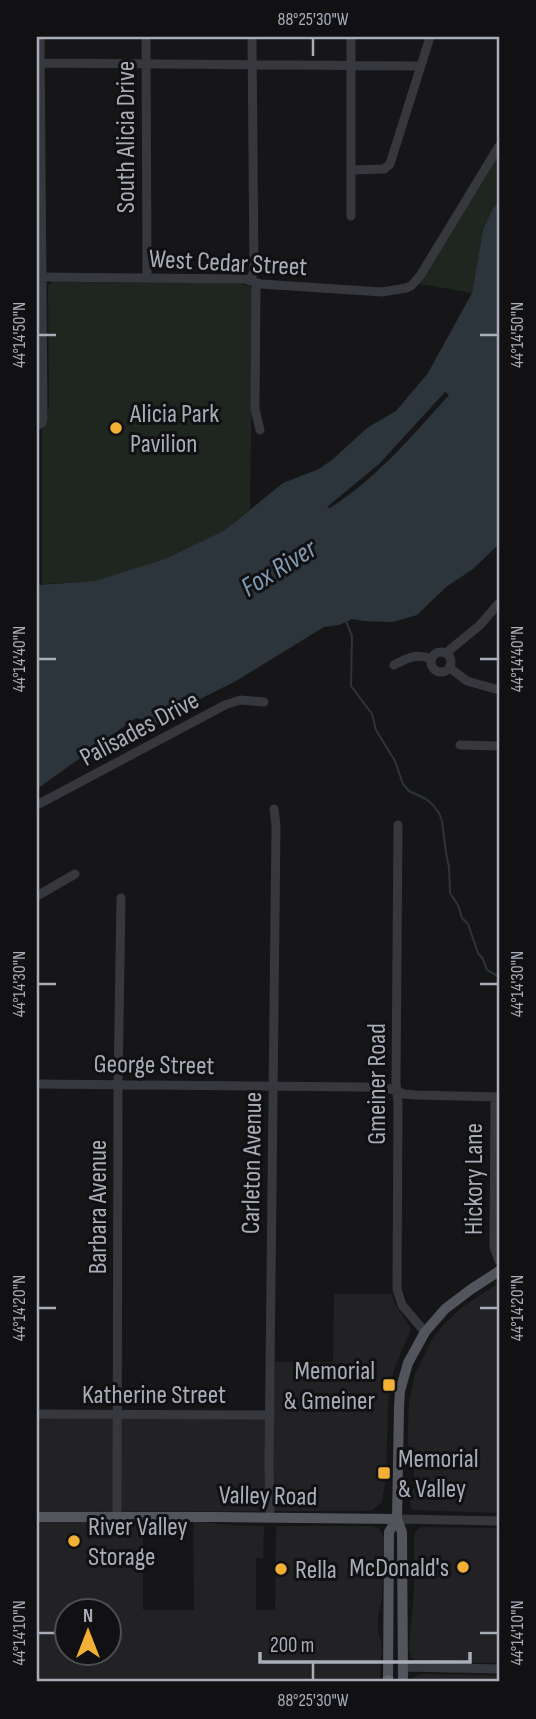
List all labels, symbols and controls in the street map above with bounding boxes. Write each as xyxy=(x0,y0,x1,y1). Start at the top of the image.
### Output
text: 88°25'30"W xyxy=(278,9,349,30)
street label: South Alicia Drive xyxy=(111,61,142,213)
street label: West Cedar Street xyxy=(148,244,308,283)
text: 44°14'50"N xyxy=(9,302,30,368)
text: 44°14'50"N xyxy=(507,302,528,368)
place label: Alicia Park Pavilion xyxy=(129,399,219,460)
marker: Alicia Park Pavilion xyxy=(108,420,124,436)
water label: Fox River xyxy=(235,532,324,604)
text: 44°14'40"N xyxy=(9,626,30,692)
text: 44°14'40"N xyxy=(507,626,528,692)
street label: Palisades Drive xyxy=(75,685,204,774)
text: 44°14'30"N xyxy=(9,951,30,1017)
text: 44°14'30"N xyxy=(507,951,528,1017)
street label: Gmeiner Road xyxy=(362,1023,393,1145)
street label: George Street xyxy=(93,1049,215,1082)
street label: Carleton Avenue xyxy=(236,1092,269,1234)
street label: Hickory Lane xyxy=(459,1123,490,1235)
street label: Barbara Avenue xyxy=(83,1140,114,1274)
text: 44°14'20"N xyxy=(9,1275,30,1341)
text: 44°14'20"N xyxy=(507,1275,528,1341)
place label: Memorial & Gmeiner xyxy=(284,1356,376,1417)
marker: Memorial & Gmeiner xyxy=(381,1377,397,1393)
street label: Katherine Street xyxy=(82,1380,226,1411)
place label: Memorial & Valley xyxy=(398,1444,479,1505)
marker: Memorial & Valley xyxy=(376,1465,392,1481)
street label: Valley Road xyxy=(219,1480,317,1513)
place label: River Valley Storage xyxy=(88,1512,188,1573)
marker: River Valley Storage xyxy=(66,1533,82,1549)
place label: McDonald's xyxy=(349,1553,449,1584)
place label: Rella xyxy=(295,1555,337,1586)
marker: McDonald's xyxy=(455,1559,471,1575)
marker: Rella xyxy=(273,1561,289,1577)
north arrow xyxy=(52,1596,122,1666)
text: 44°14'10"N xyxy=(9,1600,30,1666)
text: 44°14'10"N xyxy=(507,1600,528,1666)
text: N xyxy=(83,1605,93,1628)
scale bar xyxy=(260,1621,470,1665)
text: 200 m xyxy=(270,1633,314,1658)
text: 88°25'30"W xyxy=(278,1690,349,1711)

